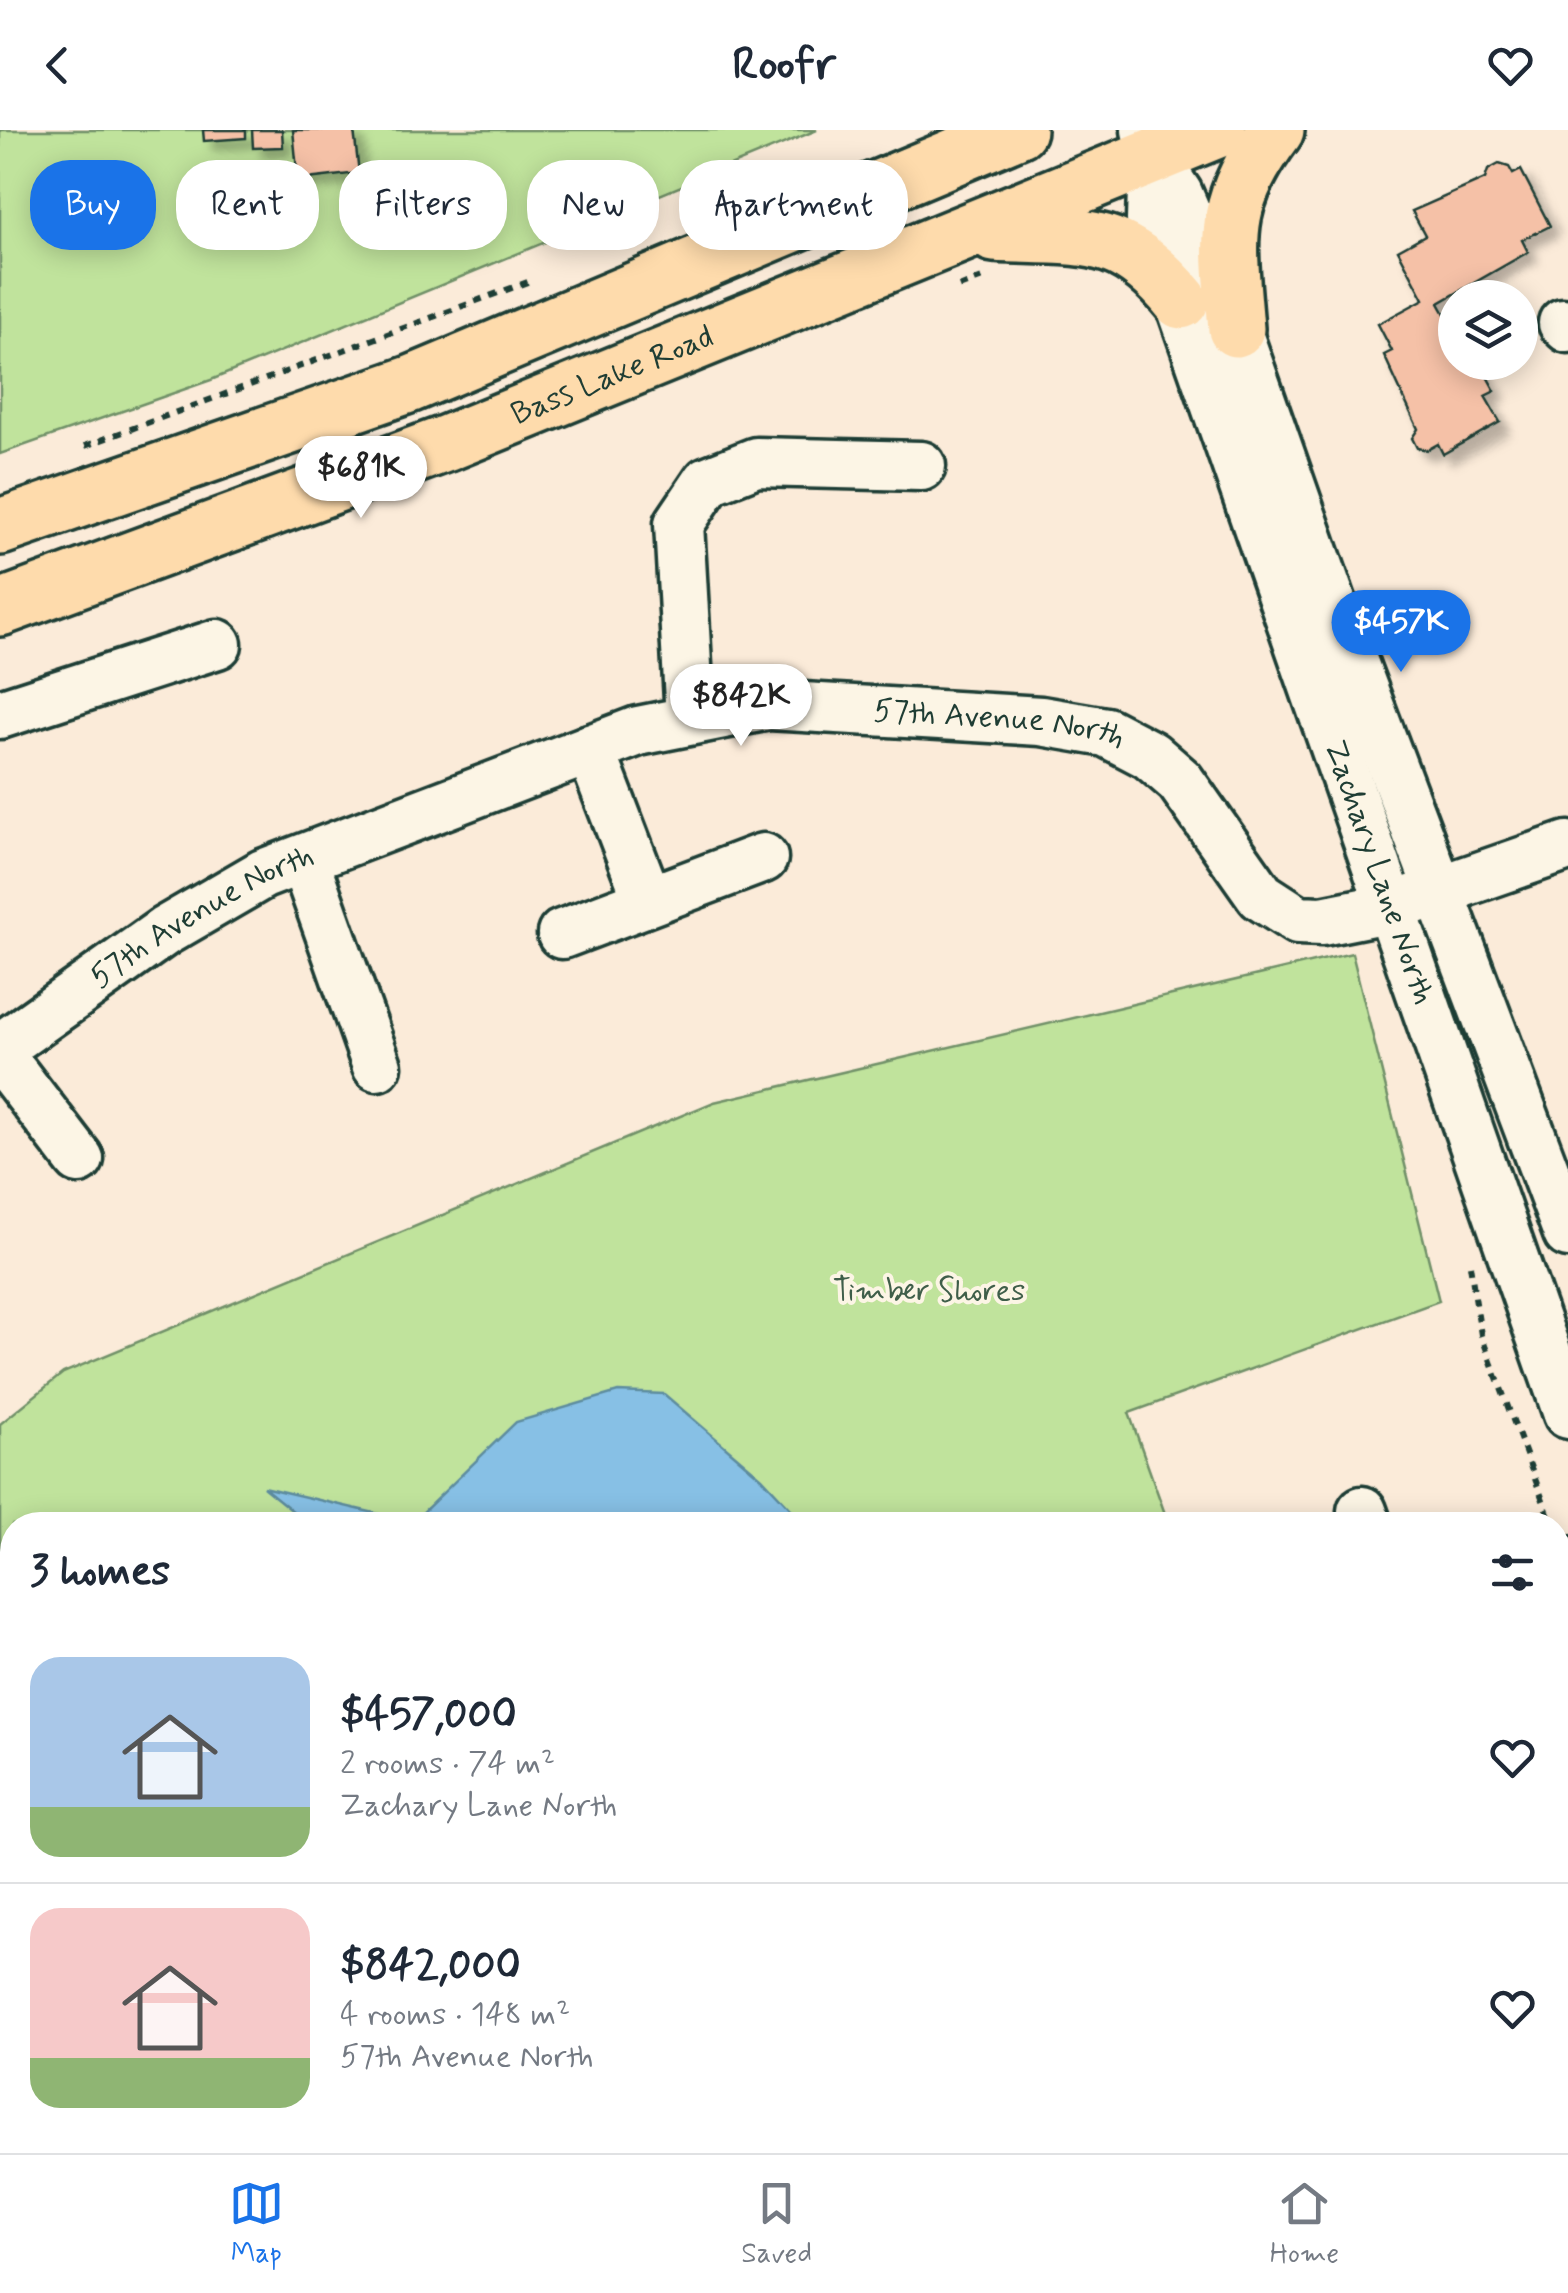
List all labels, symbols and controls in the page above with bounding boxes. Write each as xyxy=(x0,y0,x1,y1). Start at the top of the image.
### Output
text: Roofr xyxy=(732,36,836,95)
icon: back xyxy=(30,38,85,93)
icon: heart xyxy=(1483,38,1538,93)
chip: Buy xyxy=(30,160,156,250)
chip: Rent xyxy=(176,160,319,250)
chip: Filters xyxy=(339,160,507,250)
chip: New xyxy=(527,160,659,250)
chip: Apartment xyxy=(679,160,908,250)
map controls xyxy=(1438,280,1538,380)
button: layers xyxy=(1438,280,1538,380)
street label: Bass Lake Road xyxy=(505,316,720,436)
pin: $681K xyxy=(291,436,431,521)
text: $681K xyxy=(317,447,405,489)
pin: $457K xyxy=(1331,590,1471,675)
text: $457K xyxy=(1354,601,1448,643)
pin: $842K xyxy=(671,664,811,749)
text: $842K xyxy=(692,675,790,717)
street label: 57th Avenue North xyxy=(872,690,1133,760)
street label: Zachary Lane North xyxy=(1313,735,1444,1010)
street label: 57th Avenue North xyxy=(82,835,320,998)
park label: Timber Shores xyxy=(833,1270,1025,1312)
text: 3 homes xyxy=(30,1545,170,1600)
icon: filters xyxy=(1485,1545,1540,1600)
text: $457,000 xyxy=(340,1688,517,1743)
icon: home xyxy=(110,1697,230,1817)
icon: heart xyxy=(1485,1730,1540,1785)
text: 2 rooms · 74 m² xyxy=(340,1743,555,1785)
text: Zachary Lane North xyxy=(340,1785,617,1827)
text: $842,000 xyxy=(340,1939,521,1994)
icon: home xyxy=(110,1948,230,2068)
icon: heart xyxy=(1485,1981,1540,2036)
text: 4 rooms · 148 m² xyxy=(340,1994,570,2036)
text: 57th Avenue North xyxy=(340,2036,593,2078)
tab: Map xyxy=(229,2176,284,2273)
tab: Saved xyxy=(741,2176,812,2273)
tab: Home xyxy=(1270,2176,1339,2273)

